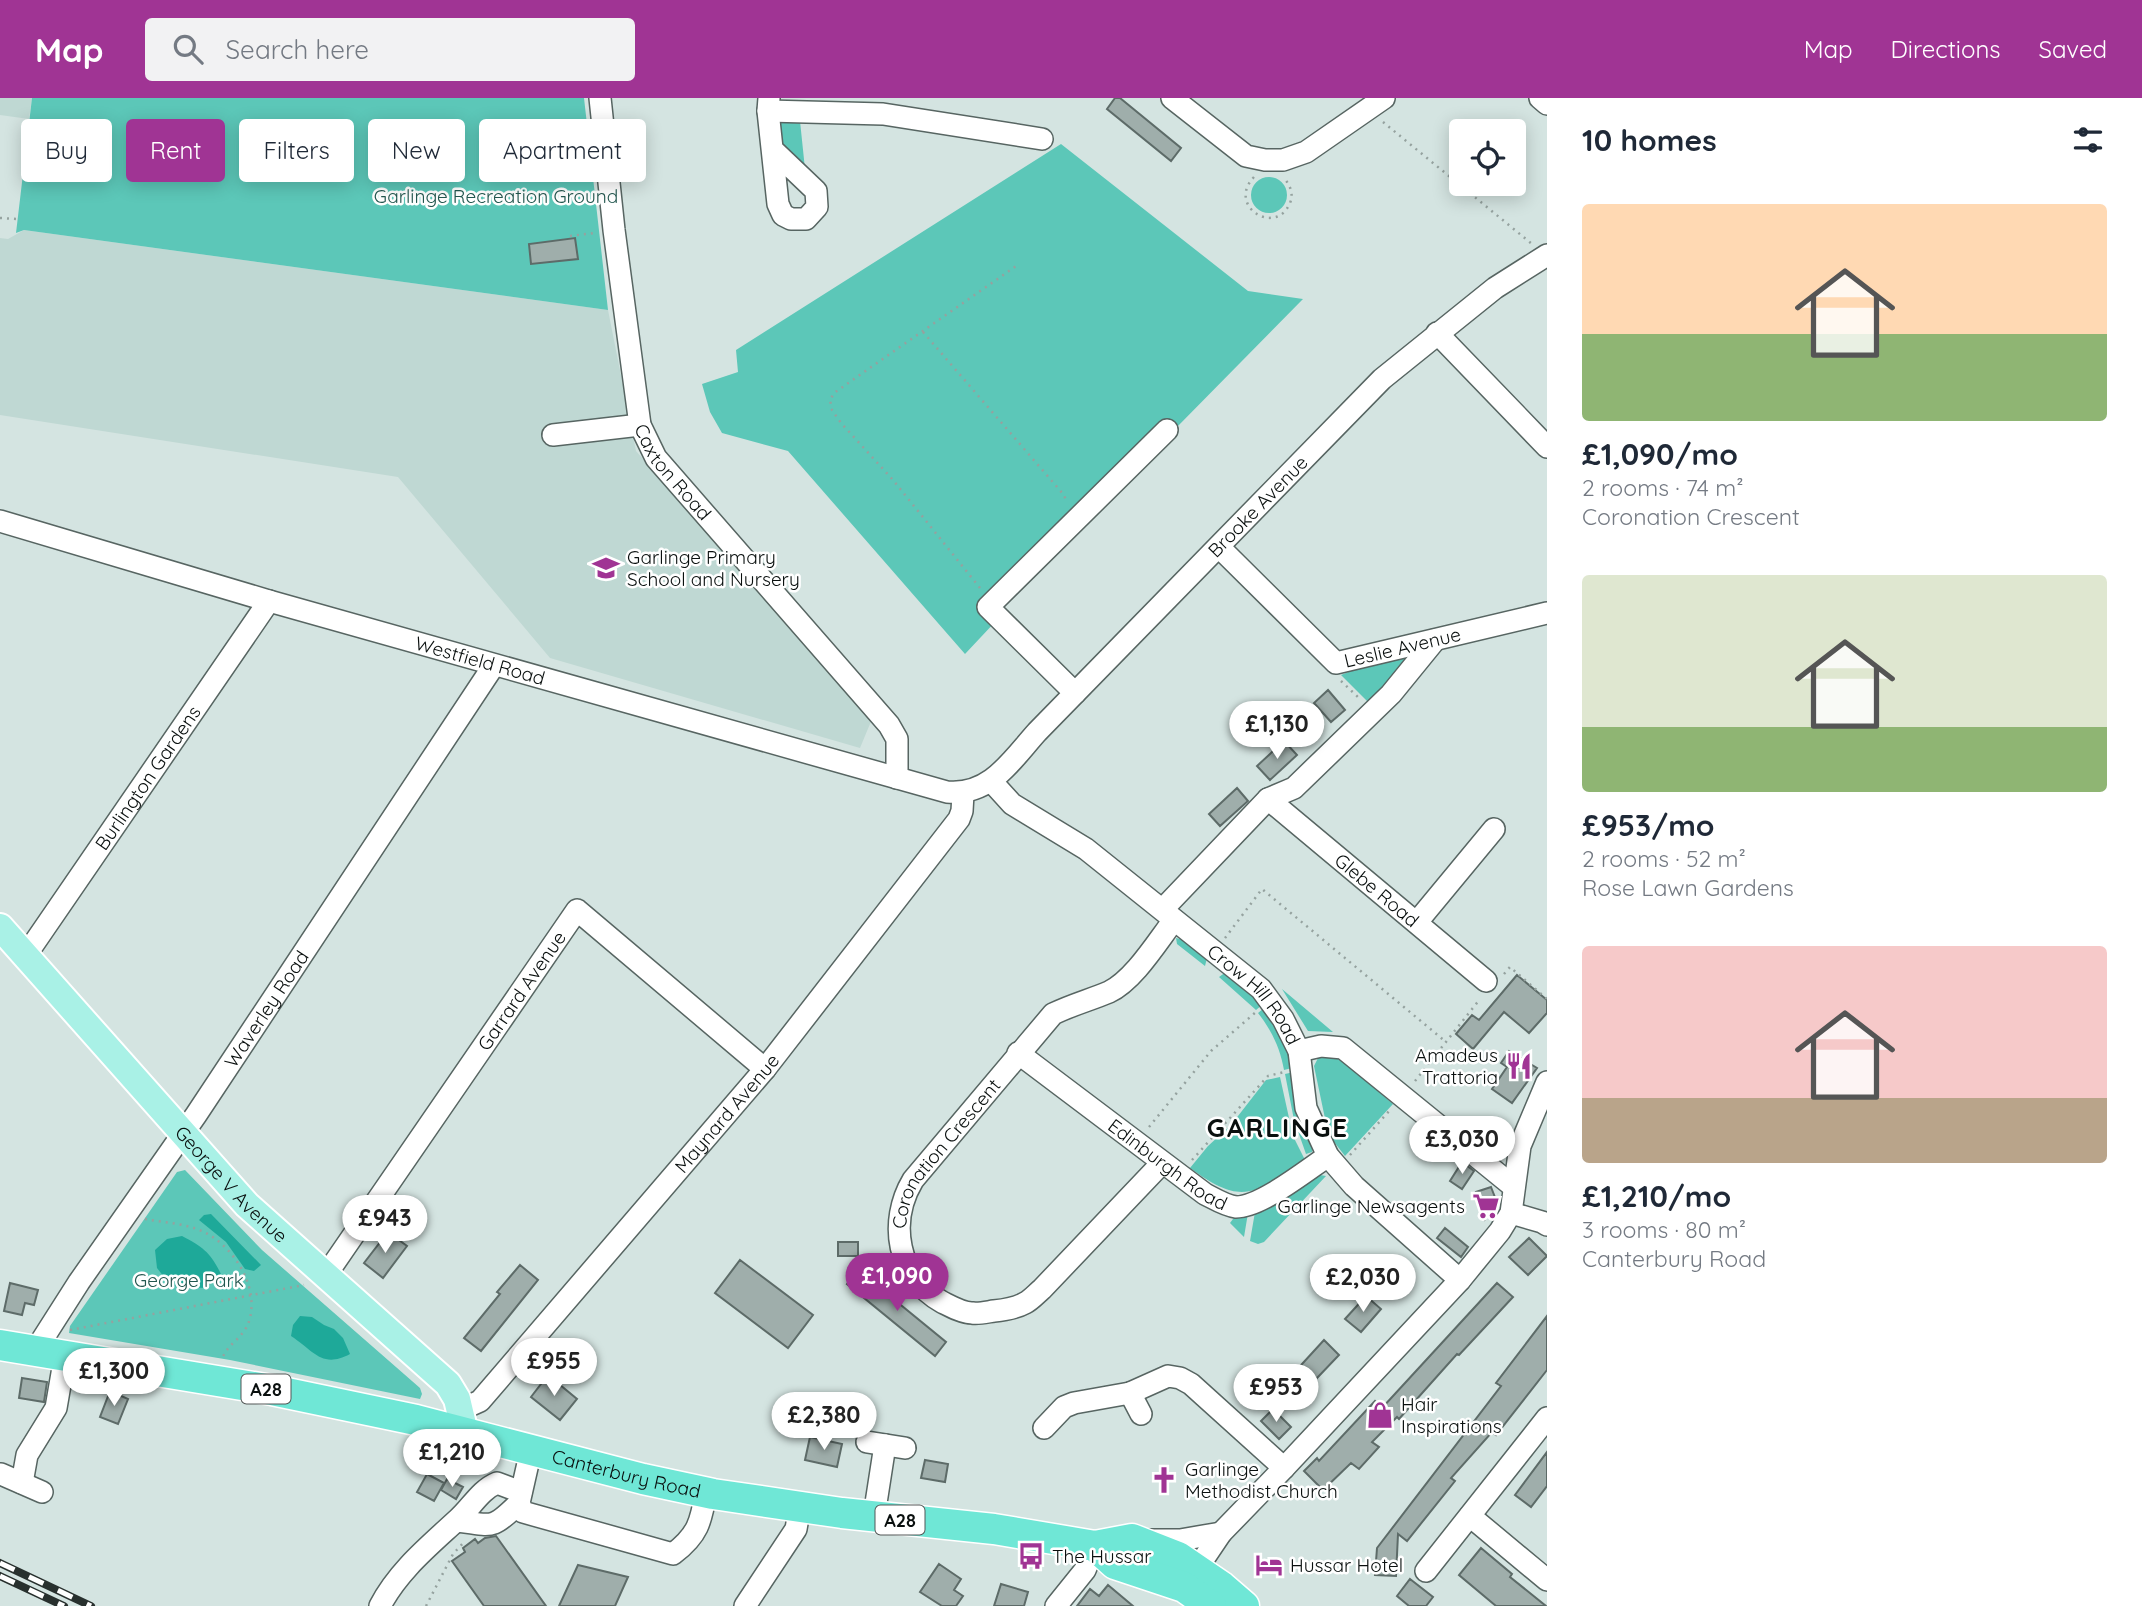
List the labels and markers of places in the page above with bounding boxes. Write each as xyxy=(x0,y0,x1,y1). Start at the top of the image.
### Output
place label: Garlinge Primary School and Nursery xyxy=(627,545,800,591)
school or university icon: Garlinge Primary School and Nursery xyxy=(591,553,621,583)
pin: £1,130 xyxy=(1220,702,1334,761)
place label: Amadeus Trattoria xyxy=(1415,1043,1498,1089)
restaurant icon: Amadeus Trattoria xyxy=(1504,1051,1534,1081)
pin: £3,030 xyxy=(1405,1116,1519,1176)
supermarket icon: Garlinge Newsagents xyxy=(1471,1191,1501,1221)
place label: Garlinge Newsagents xyxy=(1278,1194,1465,1218)
pin: £943 xyxy=(344,1196,426,1255)
pin: £1,090 xyxy=(840,1254,954,1313)
pin: £2,030 xyxy=(1306,1254,1420,1314)
pin: £955 xyxy=(513,1338,595,1398)
pin: £1,300 xyxy=(57,1348,171,1408)
pin: £953 xyxy=(1235,1364,1317,1424)
pin: £2,380 xyxy=(767,1392,881,1452)
place label: Hair Inspirations xyxy=(1401,1392,1502,1438)
shop icon: Hair Inspirations xyxy=(1365,1400,1395,1430)
pin: £1,210 xyxy=(395,1430,509,1489)
place label: Garlinge Methodist Church xyxy=(1185,1457,1338,1503)
church icon: Garlinge Methodist Church xyxy=(1149,1465,1179,1495)
bus stop icon: The Hussar xyxy=(1016,1541,1046,1571)
place label: The Hussar xyxy=(1052,1544,1152,1568)
hotel icon: Hussar Hotel xyxy=(1254,1550,1284,1580)
place label: Hussar Hotel xyxy=(1290,1553,1403,1577)

